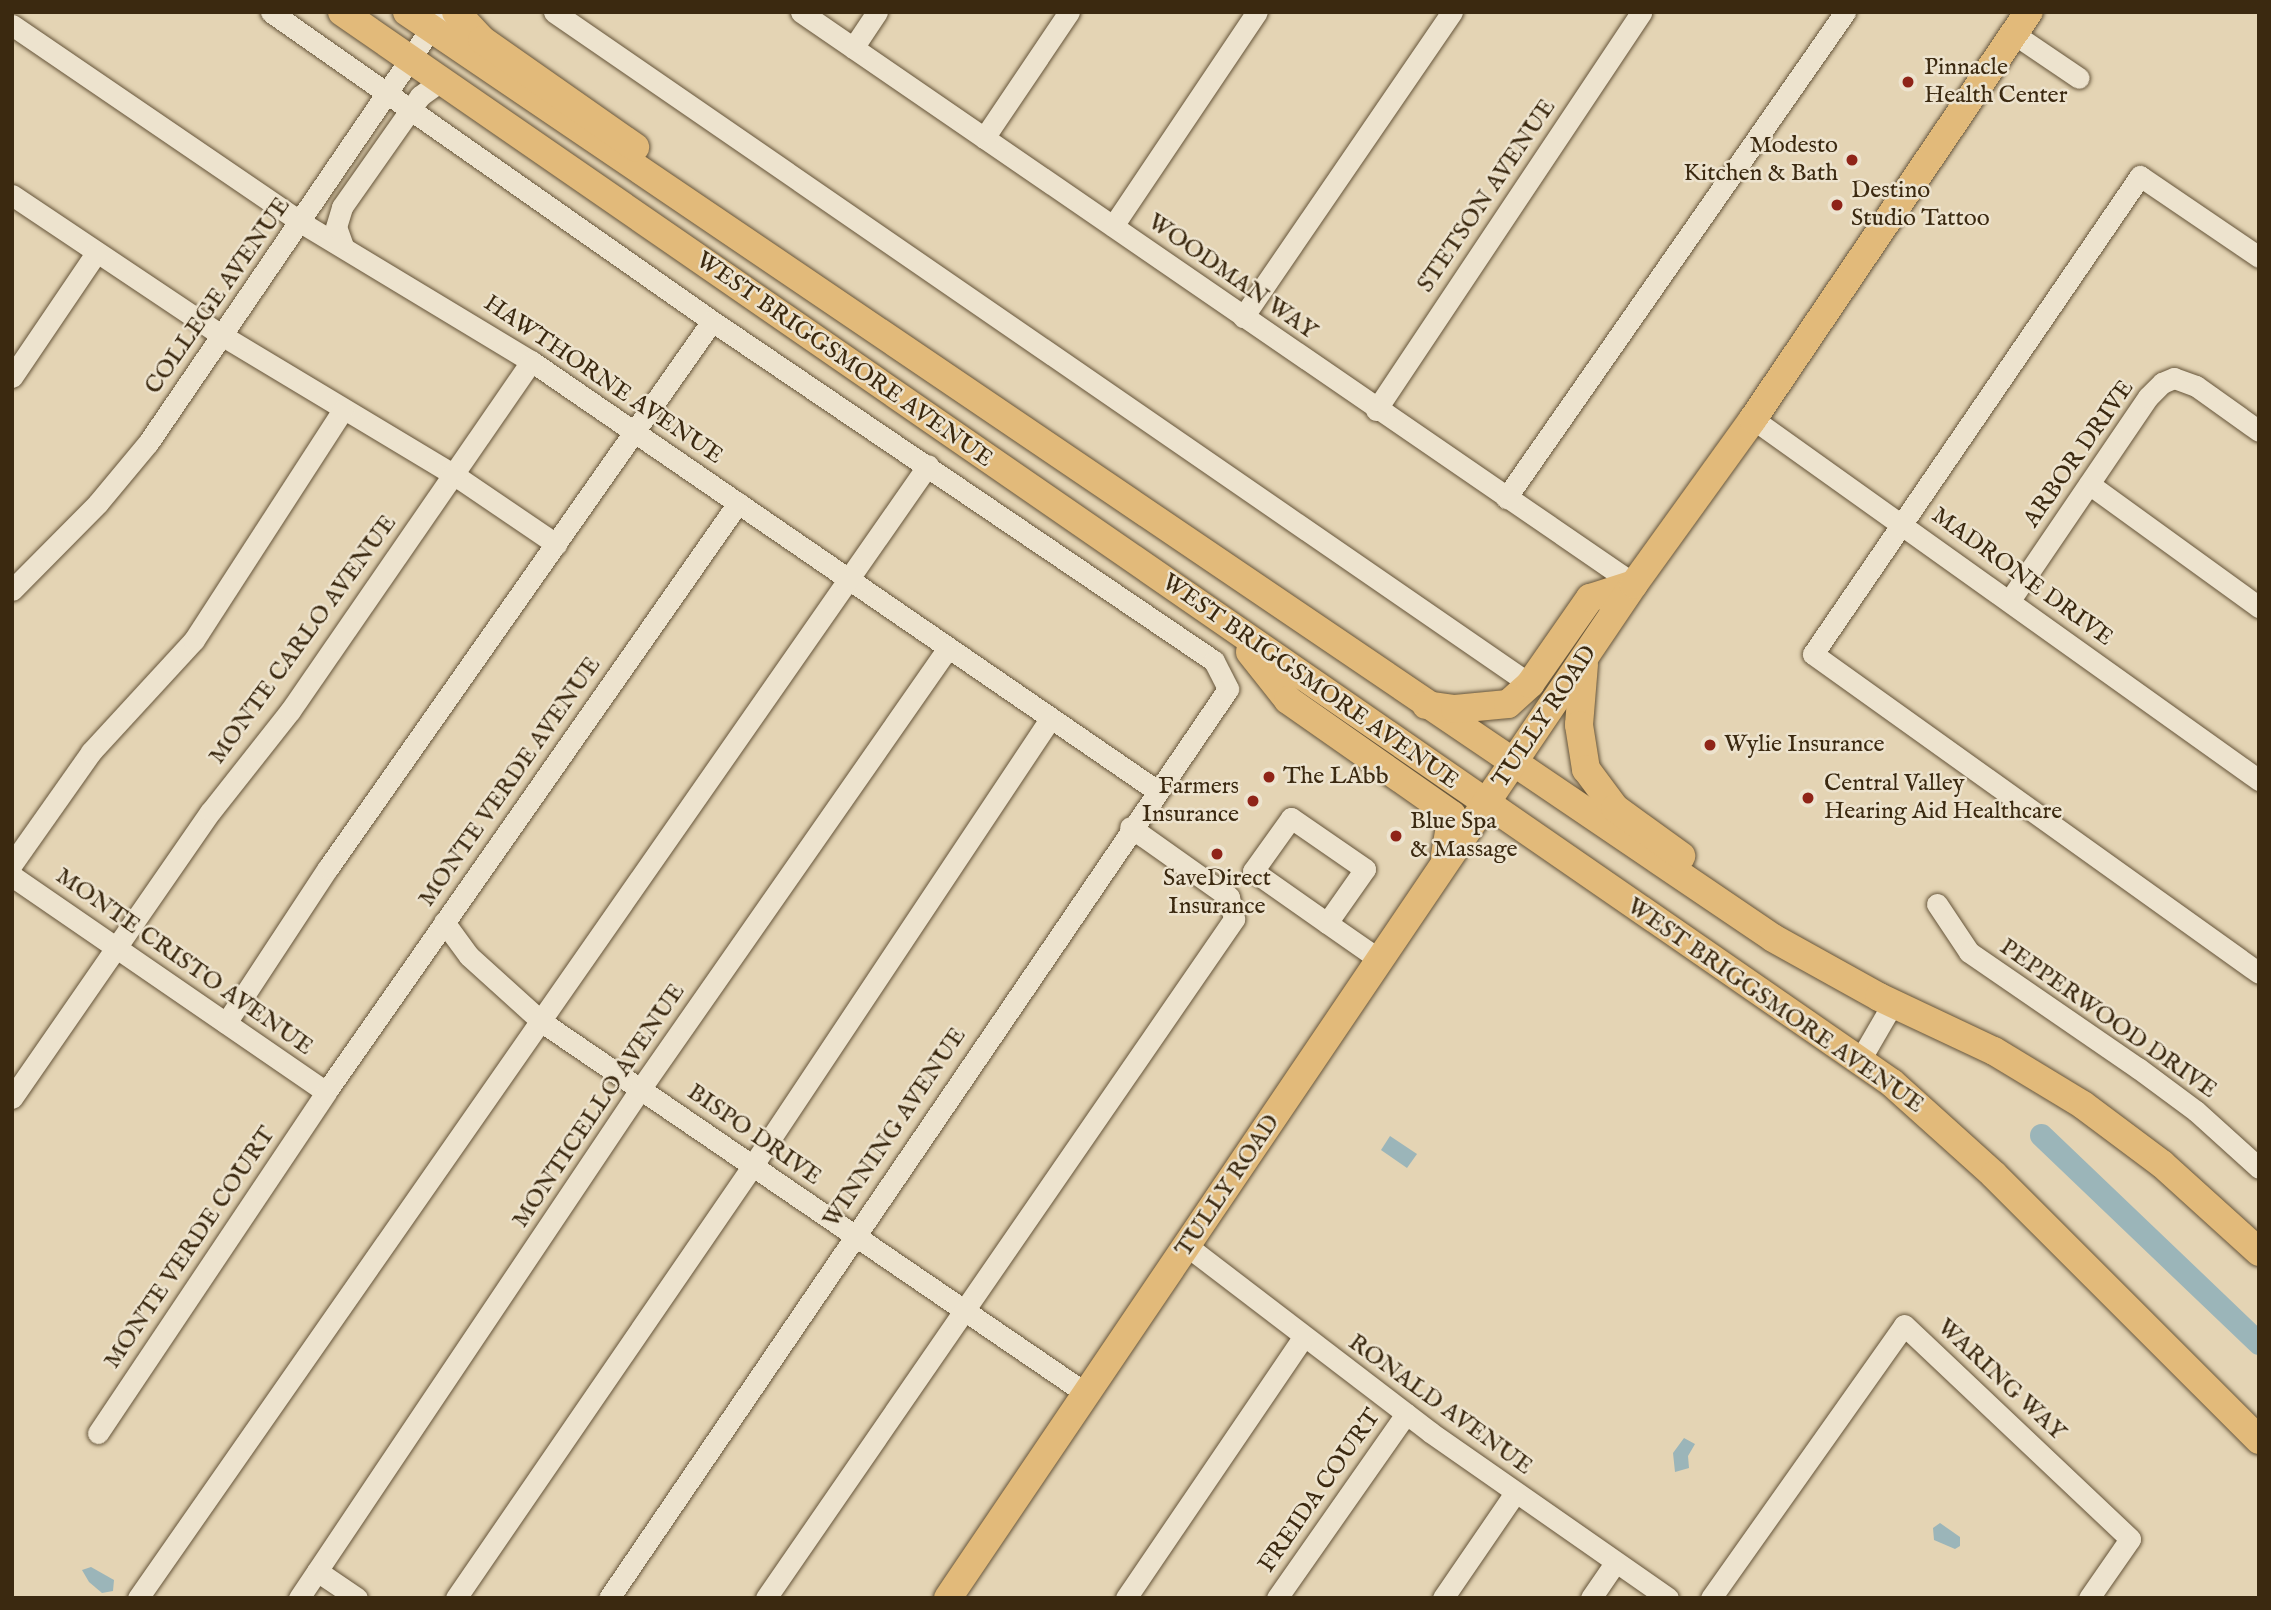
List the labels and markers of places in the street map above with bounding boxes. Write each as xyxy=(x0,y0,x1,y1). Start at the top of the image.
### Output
place label: Pinnacle Health Center xyxy=(1924,54,2067,110)
marker: Pinnacle Health Center xyxy=(1898,72,1918,92)
place label: Modesto Kitchen & Bath xyxy=(1683,132,1838,188)
marker: Modesto Kitchen & Bath xyxy=(1844,152,1860,168)
place label: Destino Studio Tattoo xyxy=(1851,177,1990,233)
marker: Destino Studio Tattoo xyxy=(1829,197,1845,213)
place label: Wylie Insurance xyxy=(1724,731,1885,759)
marker: Wylie Insurance xyxy=(1702,737,1718,753)
place label: The LAbb xyxy=(1283,763,1388,791)
marker: The LAbb xyxy=(1261,769,1277,785)
place label: Central Valley Hearing Aid Healthcare xyxy=(1824,770,2062,826)
place label: Farmers Insurance xyxy=(1142,773,1239,829)
marker: Central Valley Hearing Aid Healthcare xyxy=(1798,788,1818,808)
marker: Farmers Insurance xyxy=(1245,793,1261,809)
place label: Blue Spa & Massage xyxy=(1410,808,1517,864)
marker: Blue Spa & Massage xyxy=(1388,828,1404,844)
marker: SaveDirect Insurance xyxy=(1209,846,1225,862)
place label: SaveDirect Insurance xyxy=(1163,865,1271,921)

